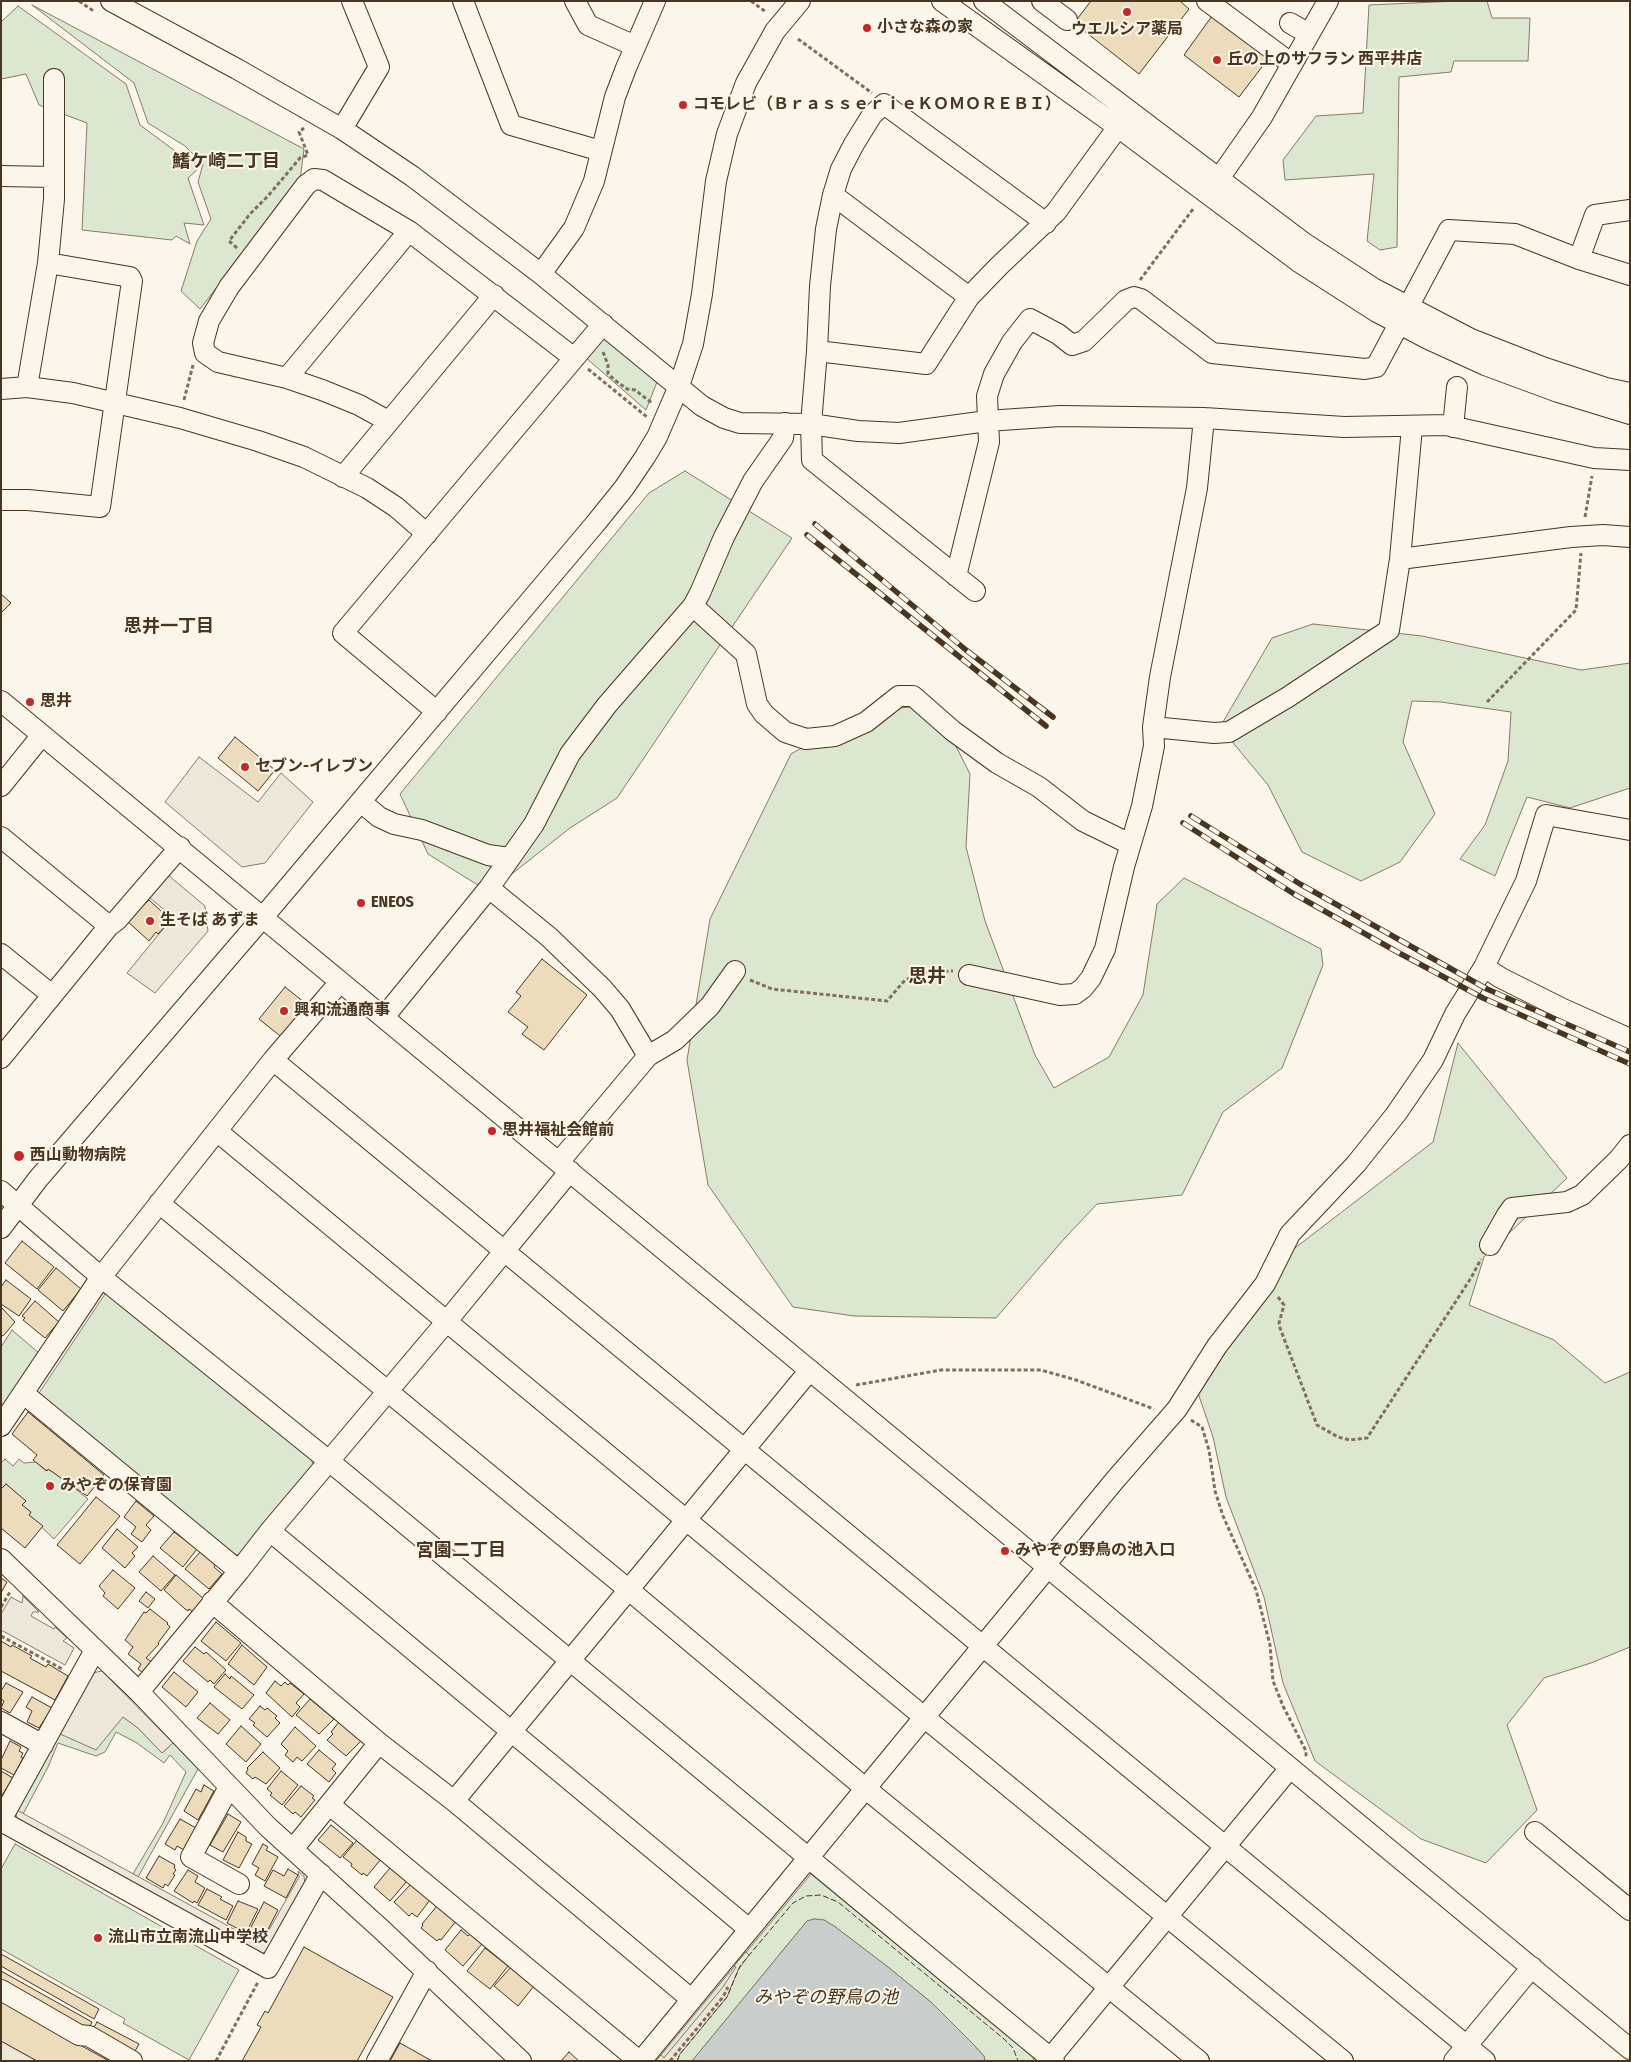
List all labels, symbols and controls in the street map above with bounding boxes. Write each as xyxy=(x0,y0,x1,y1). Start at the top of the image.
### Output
marker: ウエルシア薬局 xyxy=(1121,6,1133,18)
place label: 小さな森の家 xyxy=(877,18,973,38)
place label: ウエルシア薬局 xyxy=(1071,20,1183,40)
marker: 小さな森の家 xyxy=(861,22,873,34)
place label: 丘の上のサフラン 西平井店 xyxy=(1227,50,1422,70)
marker: 丘の上のサフラン 西平井店 xyxy=(1211,54,1223,66)
place label: コモレビ（ＢｒａｓｓｅｒｉｅＫＯＭＯＲＥＢＩ） xyxy=(693,95,1061,115)
marker: コモレビ（ＢｒａｓｓｅｒｉｅＫＯＭＯＲＥＢＩ） xyxy=(677,99,689,111)
district label: 鰭ケ崎二丁目 xyxy=(172,151,280,173)
district label: 思井一丁目 xyxy=(124,616,214,638)
place label: 思井 xyxy=(40,692,72,712)
marker: 思井 xyxy=(24,696,36,708)
place label: セブン-イレブン xyxy=(255,757,373,777)
marker: セブン-イレブン xyxy=(239,761,251,773)
place label: ENEOS xyxy=(371,893,414,913)
marker: ENEOS xyxy=(355,897,367,909)
place label: 生そば あずま xyxy=(160,911,259,931)
marker: 生そば あずま xyxy=(144,915,156,927)
district label: 思井 xyxy=(908,966,946,988)
place label: 興和流通商事 xyxy=(294,1001,390,1021)
marker: 興和流通商事 xyxy=(278,1005,290,1017)
place label: 思井福祉会館前 xyxy=(502,1121,614,1141)
marker: 思井福祉会館前 xyxy=(486,1125,498,1137)
place label: 西山動物病院 xyxy=(30,1146,126,1166)
marker: 西山動物病院 xyxy=(12,1149,26,1163)
place label: みやぞの保育園 xyxy=(60,1476,172,1496)
marker: みやぞの保育園 xyxy=(44,1480,56,1492)
district label: 宮園二丁目 xyxy=(416,1540,506,1562)
place label: みやぞの野鳥の池入口 xyxy=(1015,1541,1175,1561)
marker: みやぞの野鳥の池入口 xyxy=(999,1545,1011,1557)
place label: 流山市立南流山中学校 xyxy=(108,1928,268,1948)
marker: 流山市立南流山中学校 xyxy=(92,1932,104,1944)
water label: みやぞの野鳥の池 xyxy=(754,1987,898,2009)

